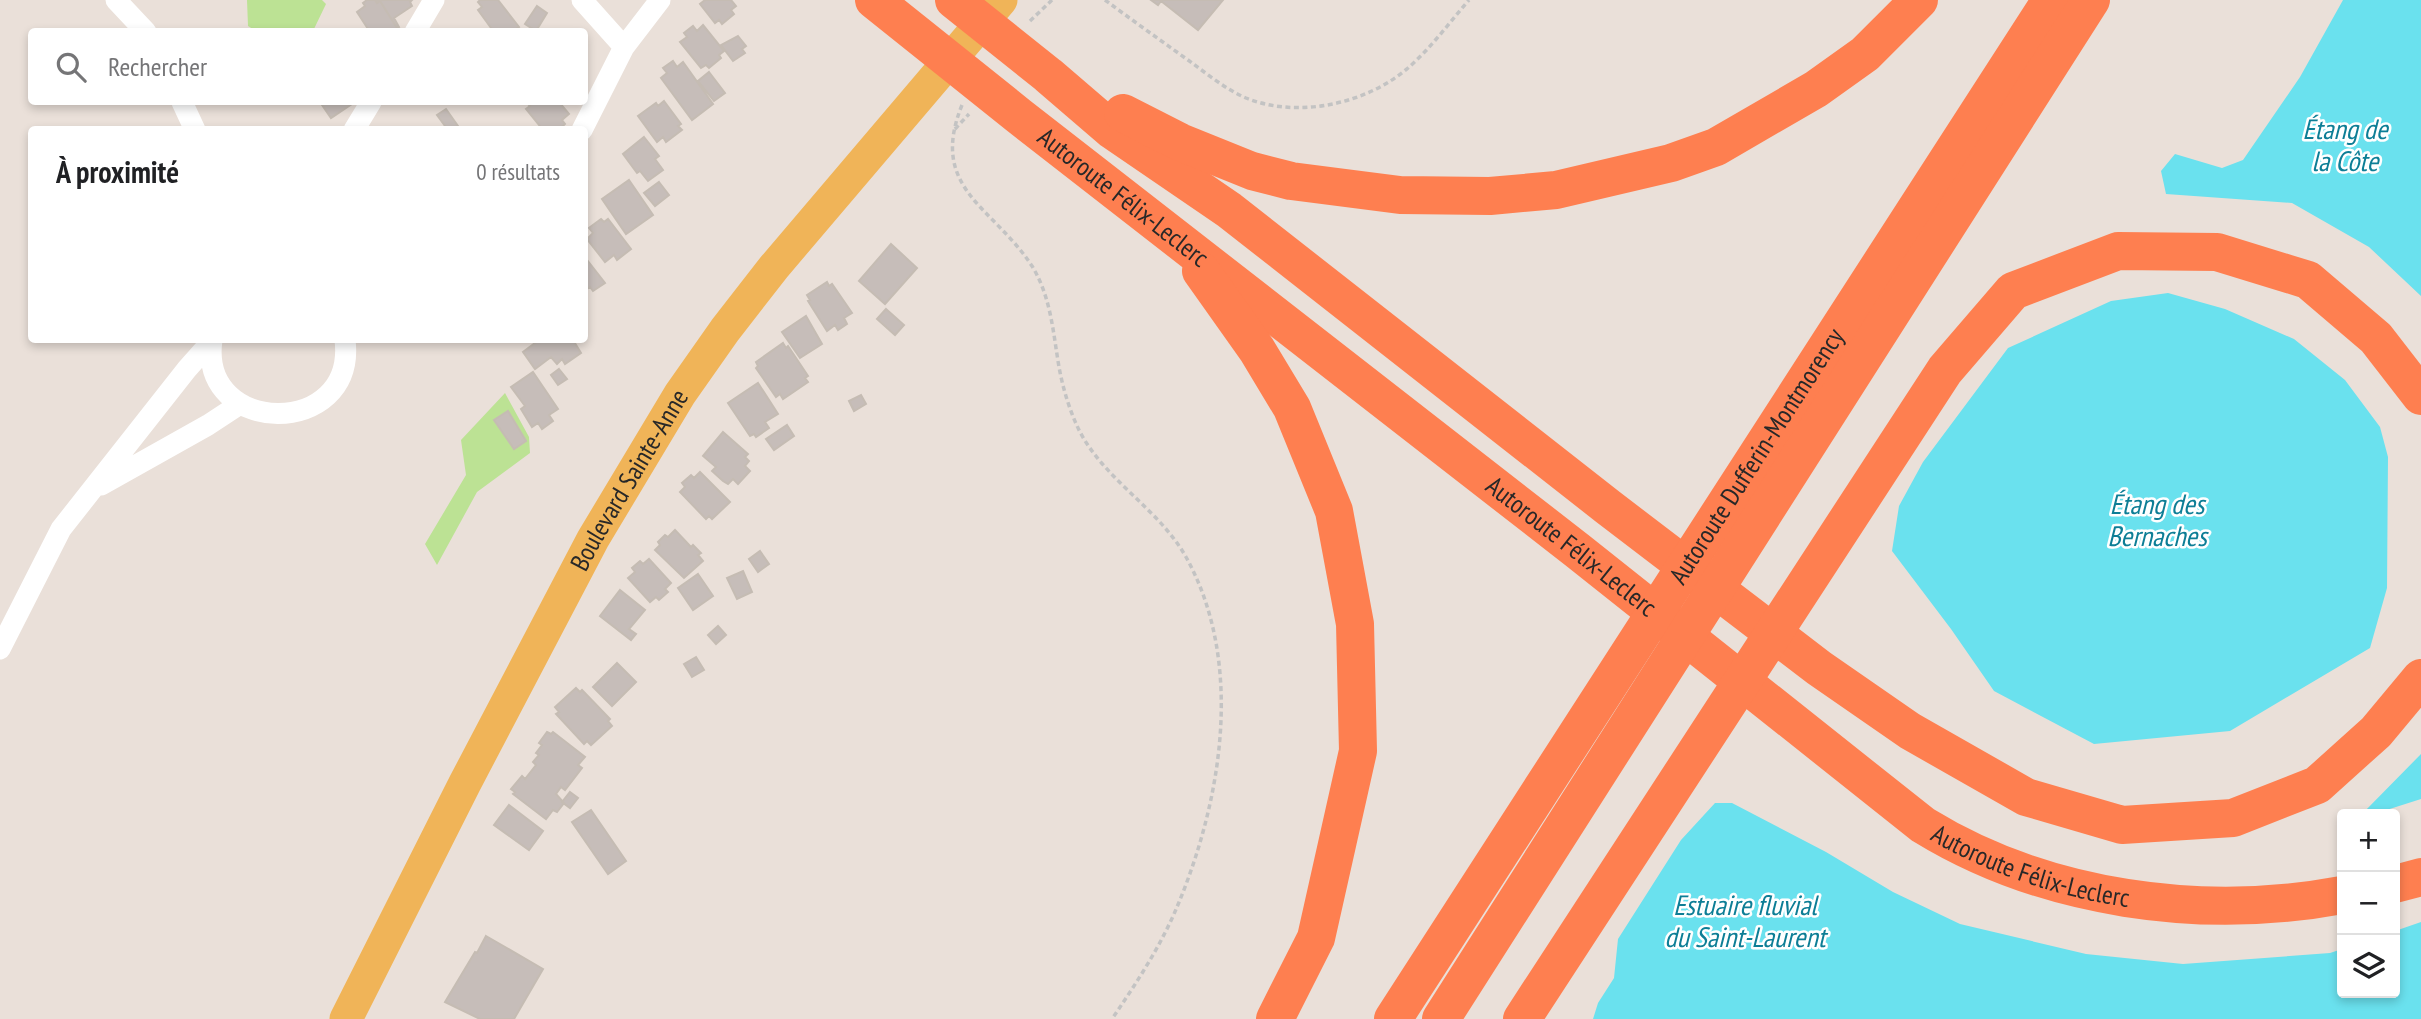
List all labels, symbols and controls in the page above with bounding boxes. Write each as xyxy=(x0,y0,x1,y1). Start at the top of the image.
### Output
search box xyxy=(28,28,588,105)
icon: search xyxy=(52,48,90,86)
text: Rechercher xyxy=(108,50,207,83)
water label: Étang de la Côte xyxy=(2303,110,2390,179)
street label: Autoroute Félix-Leclerc xyxy=(1032,120,1216,274)
text: À proximité xyxy=(56,152,179,191)
text: 0 résultats xyxy=(476,157,560,186)
street label: Autoroute Dufferin-Montmorency xyxy=(1661,322,1851,590)
street label: Boulevard Sainte-Anne xyxy=(562,383,695,576)
street label: Autoroute Félix-Leclerc xyxy=(1480,469,1664,623)
water label: Étang des Bernaches xyxy=(2107,485,2209,554)
map controls xyxy=(2337,809,2400,998)
button: + xyxy=(2337,809,2400,872)
street label: Autoroute Félix-Leclerc xyxy=(1926,817,2132,914)
button: − xyxy=(2337,872,2400,935)
water label: Estuaire fluvial du Saint-Laurent xyxy=(1665,886,1829,955)
button: layers xyxy=(2337,935,2400,998)

